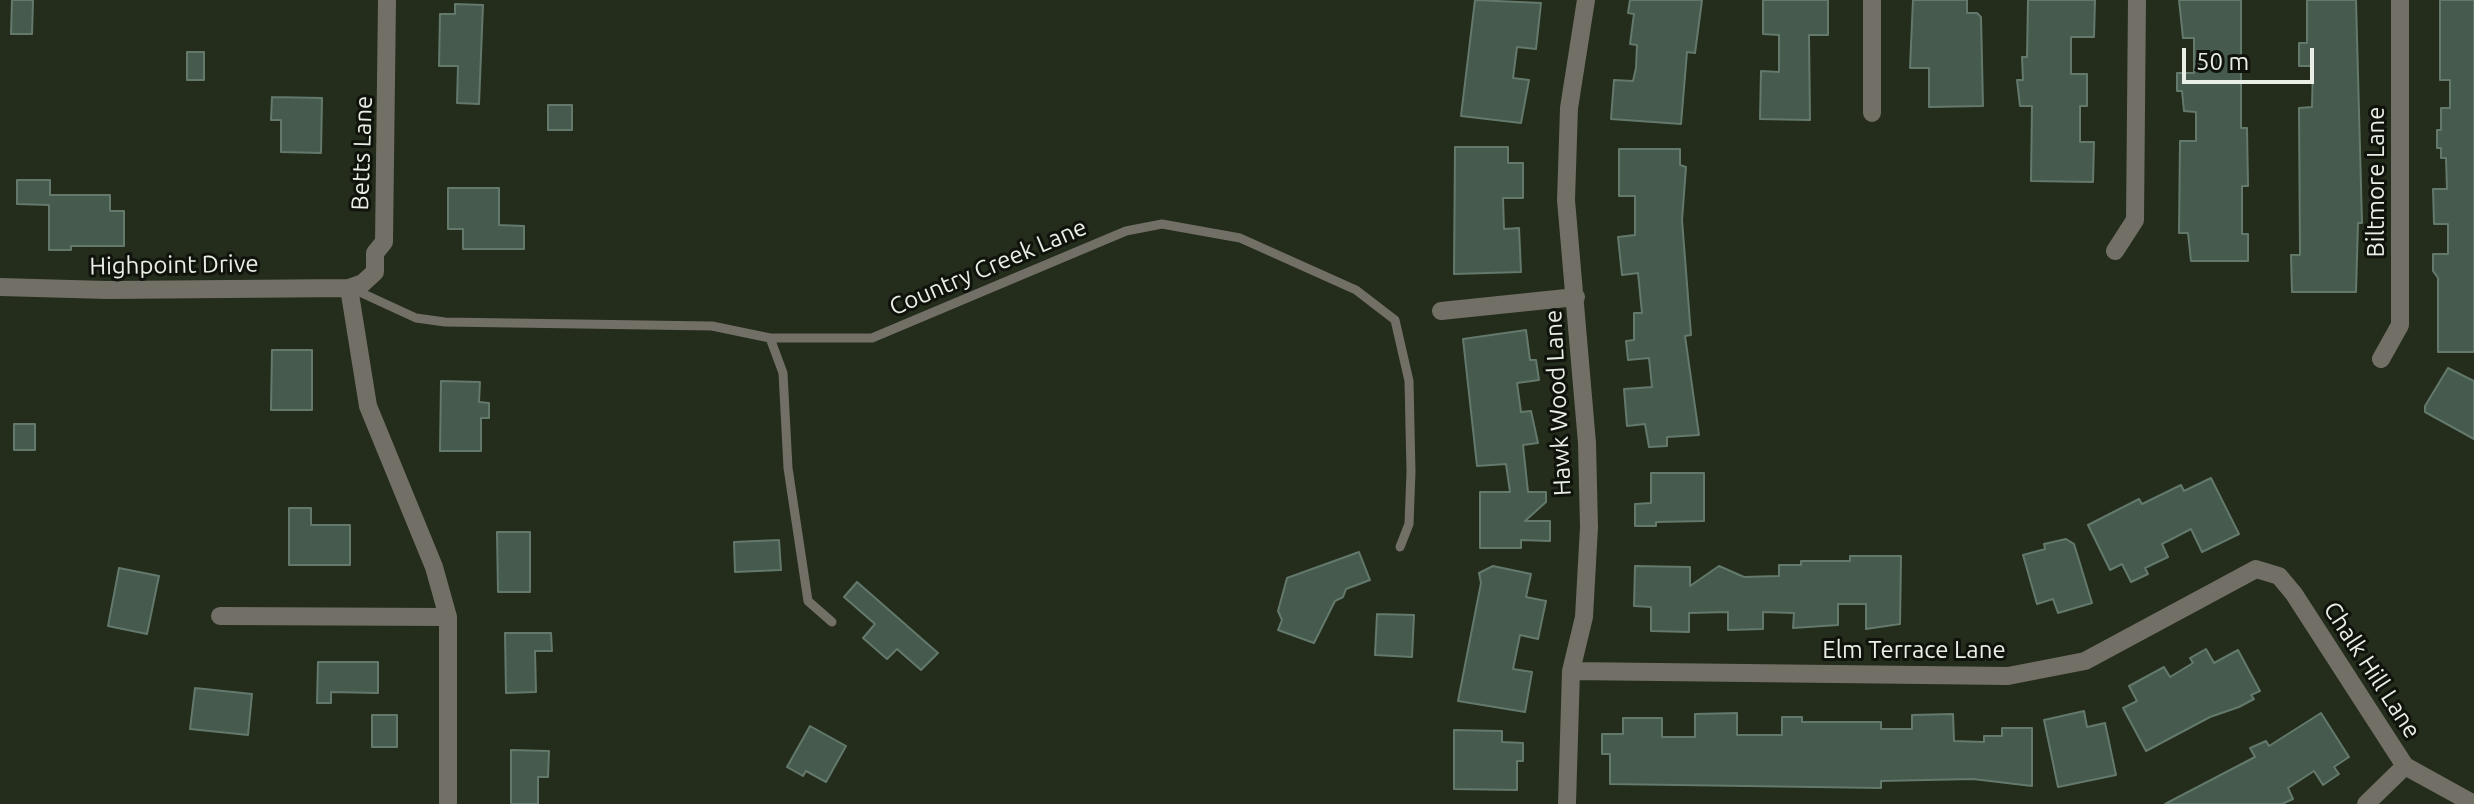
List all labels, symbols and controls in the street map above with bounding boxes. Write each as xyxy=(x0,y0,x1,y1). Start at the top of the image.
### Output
scale bar xyxy=(2186,32,2318,82)
text: 50 m xyxy=(2196,48,2249,75)
street label: Betts Lane xyxy=(346,95,378,211)
street label: Biltmore Lane xyxy=(2362,107,2390,257)
street label: Country Creek Lane xyxy=(885,212,1091,322)
street label: Highpoint Drive xyxy=(89,249,259,281)
street label: Hawk Wood Lane xyxy=(1539,309,1577,497)
street label: Chalk Hill Lane xyxy=(2317,596,2427,744)
street label: Elm Terrace Lane xyxy=(1822,636,2006,664)

